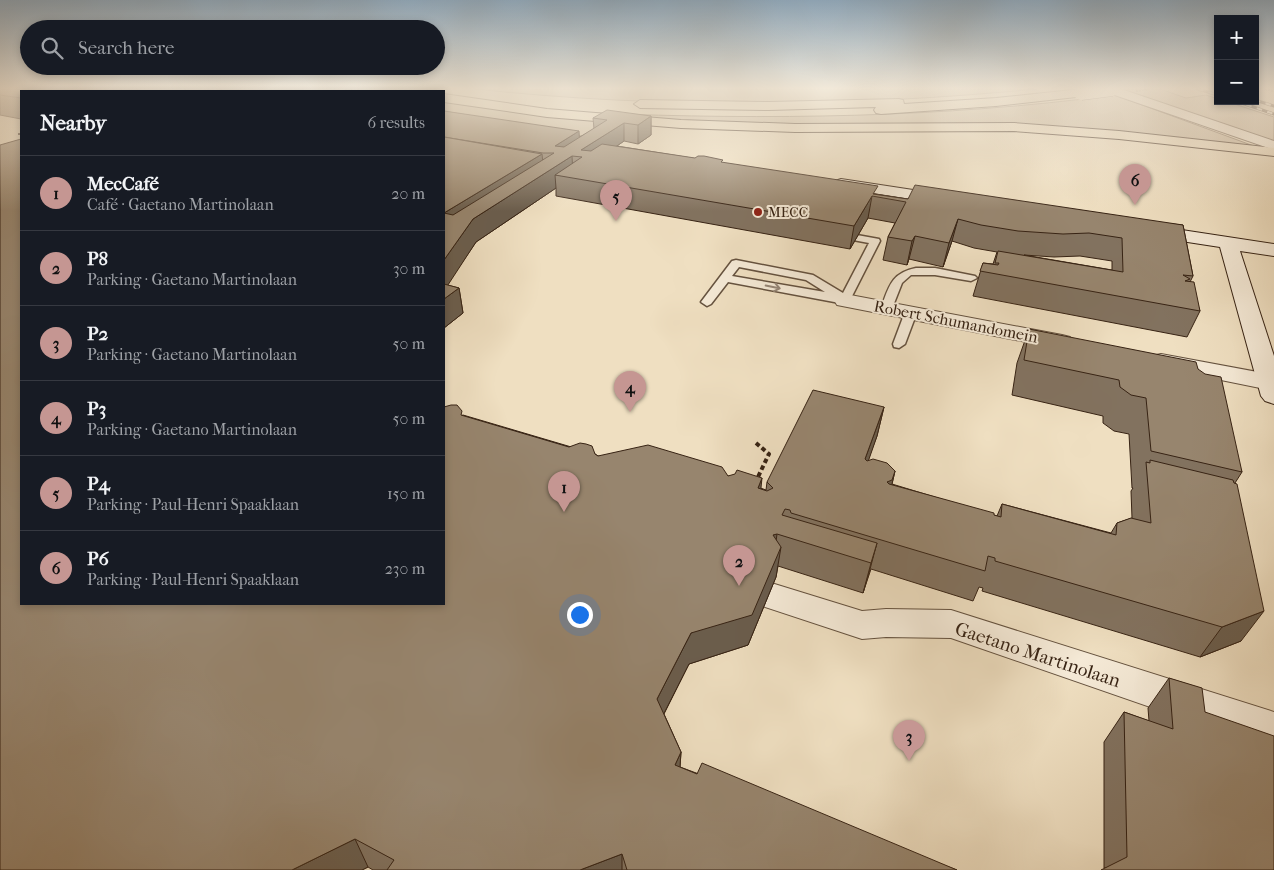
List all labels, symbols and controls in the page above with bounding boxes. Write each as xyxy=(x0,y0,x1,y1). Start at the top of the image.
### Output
map controls xyxy=(1214,15,1259,105)
button: + xyxy=(1214,15,1259,60)
search box xyxy=(20,20,445,75)
icon: search xyxy=(38,34,66,62)
text: Search here xyxy=(78,37,174,59)
button: − xyxy=(1214,60,1259,105)
text: Nearby xyxy=(40,111,106,135)
text: 6 results xyxy=(367,113,425,132)
pin: 6 xyxy=(1119,164,1151,205)
text: MecCafé xyxy=(87,173,159,195)
pin: 5 xyxy=(600,180,632,221)
text: 1 xyxy=(53,184,59,203)
text: 20 m xyxy=(391,184,425,203)
text: Café · Gaetano Martinolaan xyxy=(87,195,274,214)
place label: MECC xyxy=(768,204,808,221)
marker: MECC xyxy=(752,206,764,218)
text: P8 xyxy=(87,248,108,270)
text: 2 xyxy=(52,259,60,278)
text: 30 m xyxy=(393,259,425,278)
text: Parking · Gaetano Martinolaan xyxy=(87,270,297,289)
one-way arrow xyxy=(765,282,781,292)
street label: Robert Schumandomein xyxy=(872,296,1040,347)
text: P2 xyxy=(87,323,108,345)
text: 3 xyxy=(53,334,59,353)
text: 50 m xyxy=(393,334,425,353)
text: Parking · Gaetano Martinolaan xyxy=(87,345,297,364)
pin: 4 xyxy=(614,371,646,412)
text: P3 xyxy=(87,398,106,420)
text: 4 xyxy=(51,409,61,428)
text: 50 m xyxy=(393,409,425,428)
text: Parking · Gaetano Martinolaan xyxy=(87,420,297,439)
pin: 1 xyxy=(548,471,580,512)
text: P4 xyxy=(87,473,110,495)
text: 5 xyxy=(53,484,59,503)
text: 150 m xyxy=(387,484,425,503)
text: Parking · Paul-Henri Spaaklaan xyxy=(87,495,299,514)
pin: 2 xyxy=(723,545,755,586)
text: P6 xyxy=(87,548,109,570)
text: 6 xyxy=(52,559,60,578)
text: 230 m xyxy=(385,559,425,578)
text: Parking · Paul-Henri Spaaklaan xyxy=(87,570,299,589)
your location xyxy=(567,602,593,628)
street label: Gaetano Martinolaan xyxy=(952,618,1123,692)
pin: 3 xyxy=(893,720,925,761)

